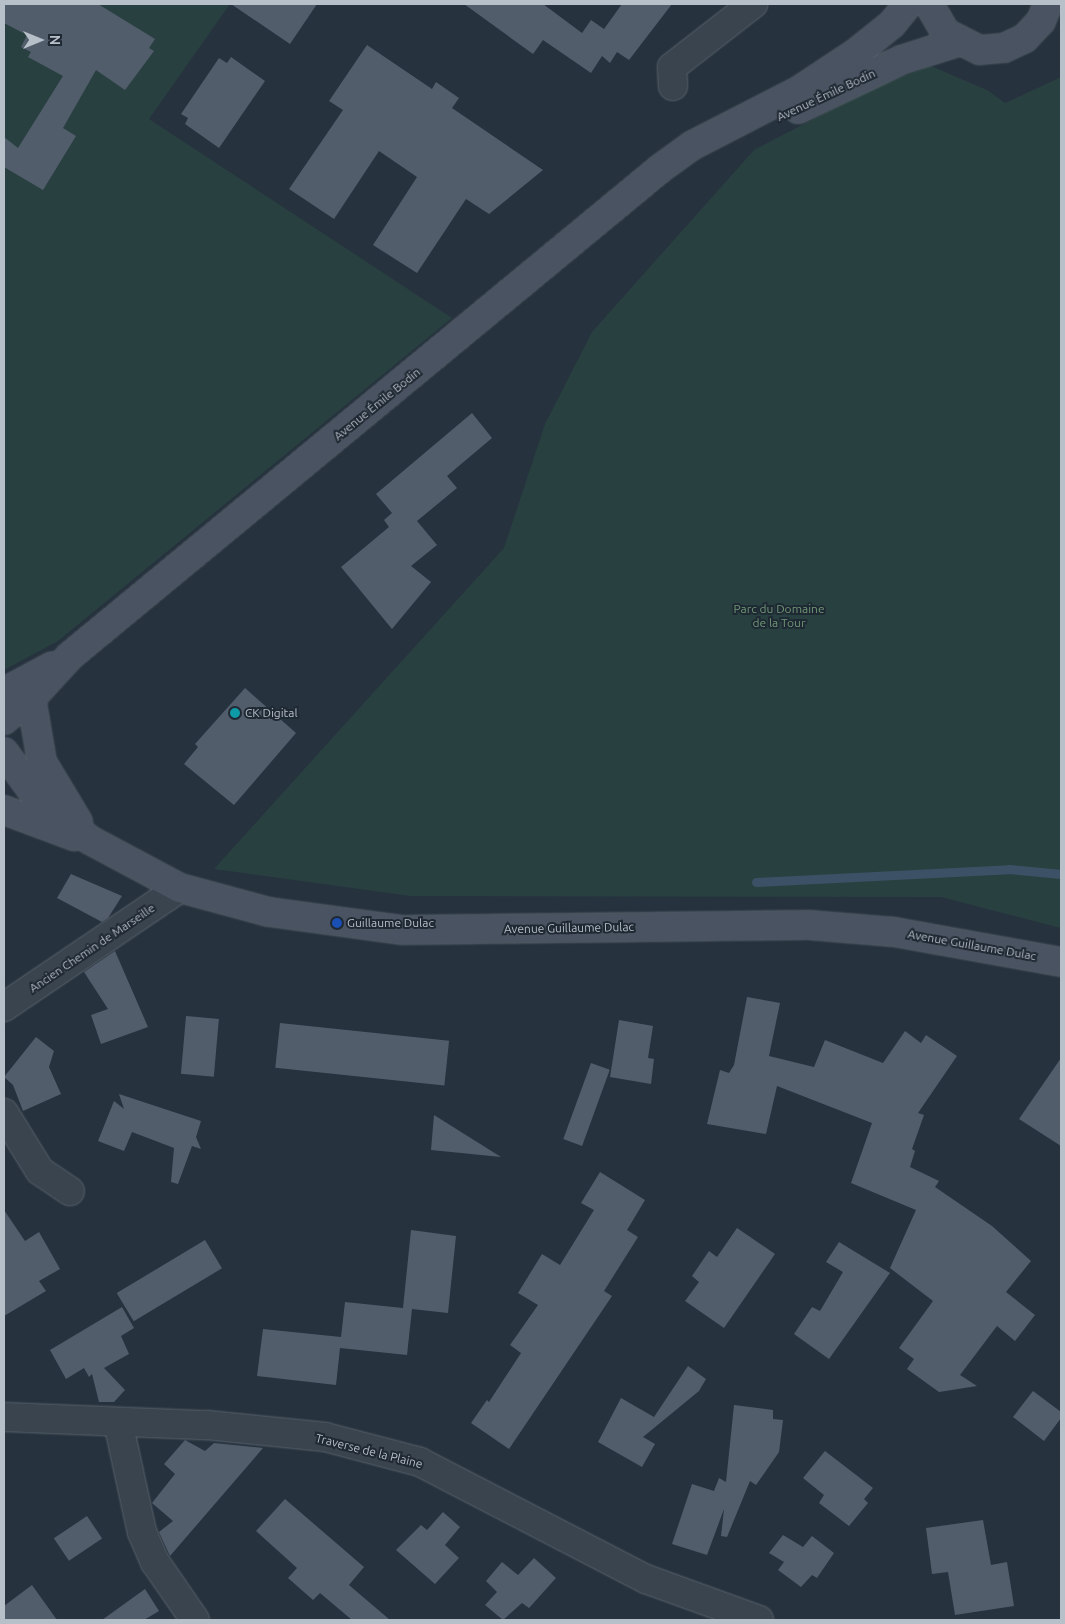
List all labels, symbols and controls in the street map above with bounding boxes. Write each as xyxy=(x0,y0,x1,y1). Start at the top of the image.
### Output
north arrow xyxy=(15,15,65,65)
text: N xyxy=(47,35,63,45)
street label: Avenue Émile Bodin xyxy=(774,66,878,124)
street label: Avenue Émile Bodin xyxy=(331,365,423,443)
park label: Parc du Domaine de la Tour xyxy=(733,602,825,630)
place label: CK Digital xyxy=(245,706,298,720)
marker: CK Digital xyxy=(229,707,241,719)
street label: Ancien Chemin de Marseille xyxy=(27,901,157,995)
place label: Guillaume Dulac xyxy=(347,916,434,930)
marker: Guillaume Dulac xyxy=(331,917,343,929)
street label: Avenue Guillaume Dulac xyxy=(504,920,634,936)
street label: Avenue Guillaume Dulac xyxy=(907,927,1037,963)
street label: Traverse de la Plaine xyxy=(314,1431,424,1471)

